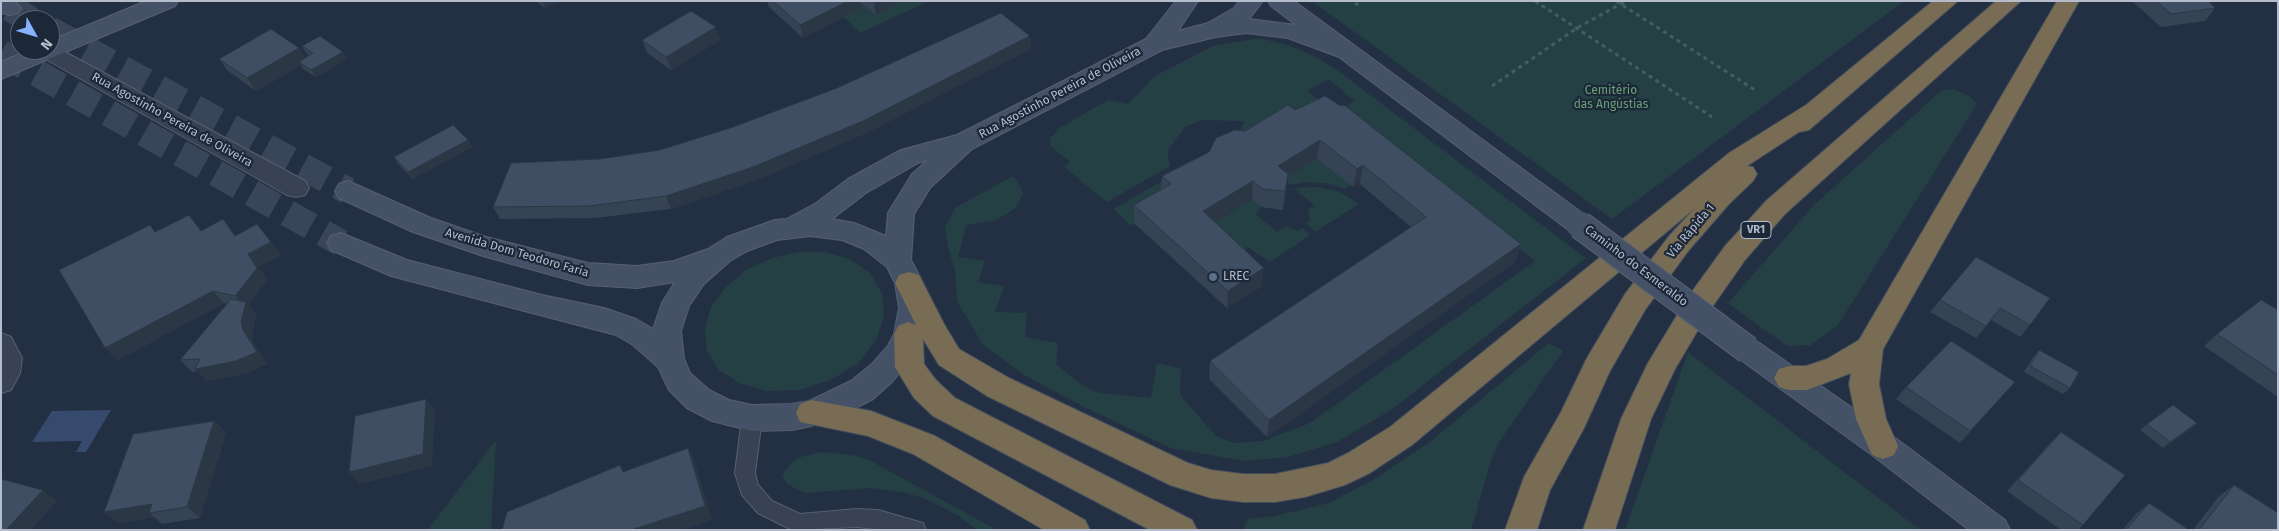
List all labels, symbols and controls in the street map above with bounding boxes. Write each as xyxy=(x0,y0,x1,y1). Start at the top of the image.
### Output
north arrow xyxy=(10,10,60,60)
text: N xyxy=(37,35,56,53)
street label: Rua Agostinho Pereira de Oliveira xyxy=(977,44,1143,142)
street label: Rua Agostinho Pereira de Oliveira xyxy=(89,70,255,170)
park label: Cemitério das Angústias xyxy=(1574,84,1648,112)
street label: Via Rápida 1 xyxy=(1664,201,1718,261)
street label: Caminho do Esmeraldo xyxy=(1582,222,1690,310)
road number: VR1 xyxy=(1741,222,1771,238)
street label: Avenida Dom Teodoro Faria xyxy=(444,226,590,280)
place label: LREC xyxy=(1223,270,1249,284)
marker: LREC xyxy=(1207,271,1219,283)

